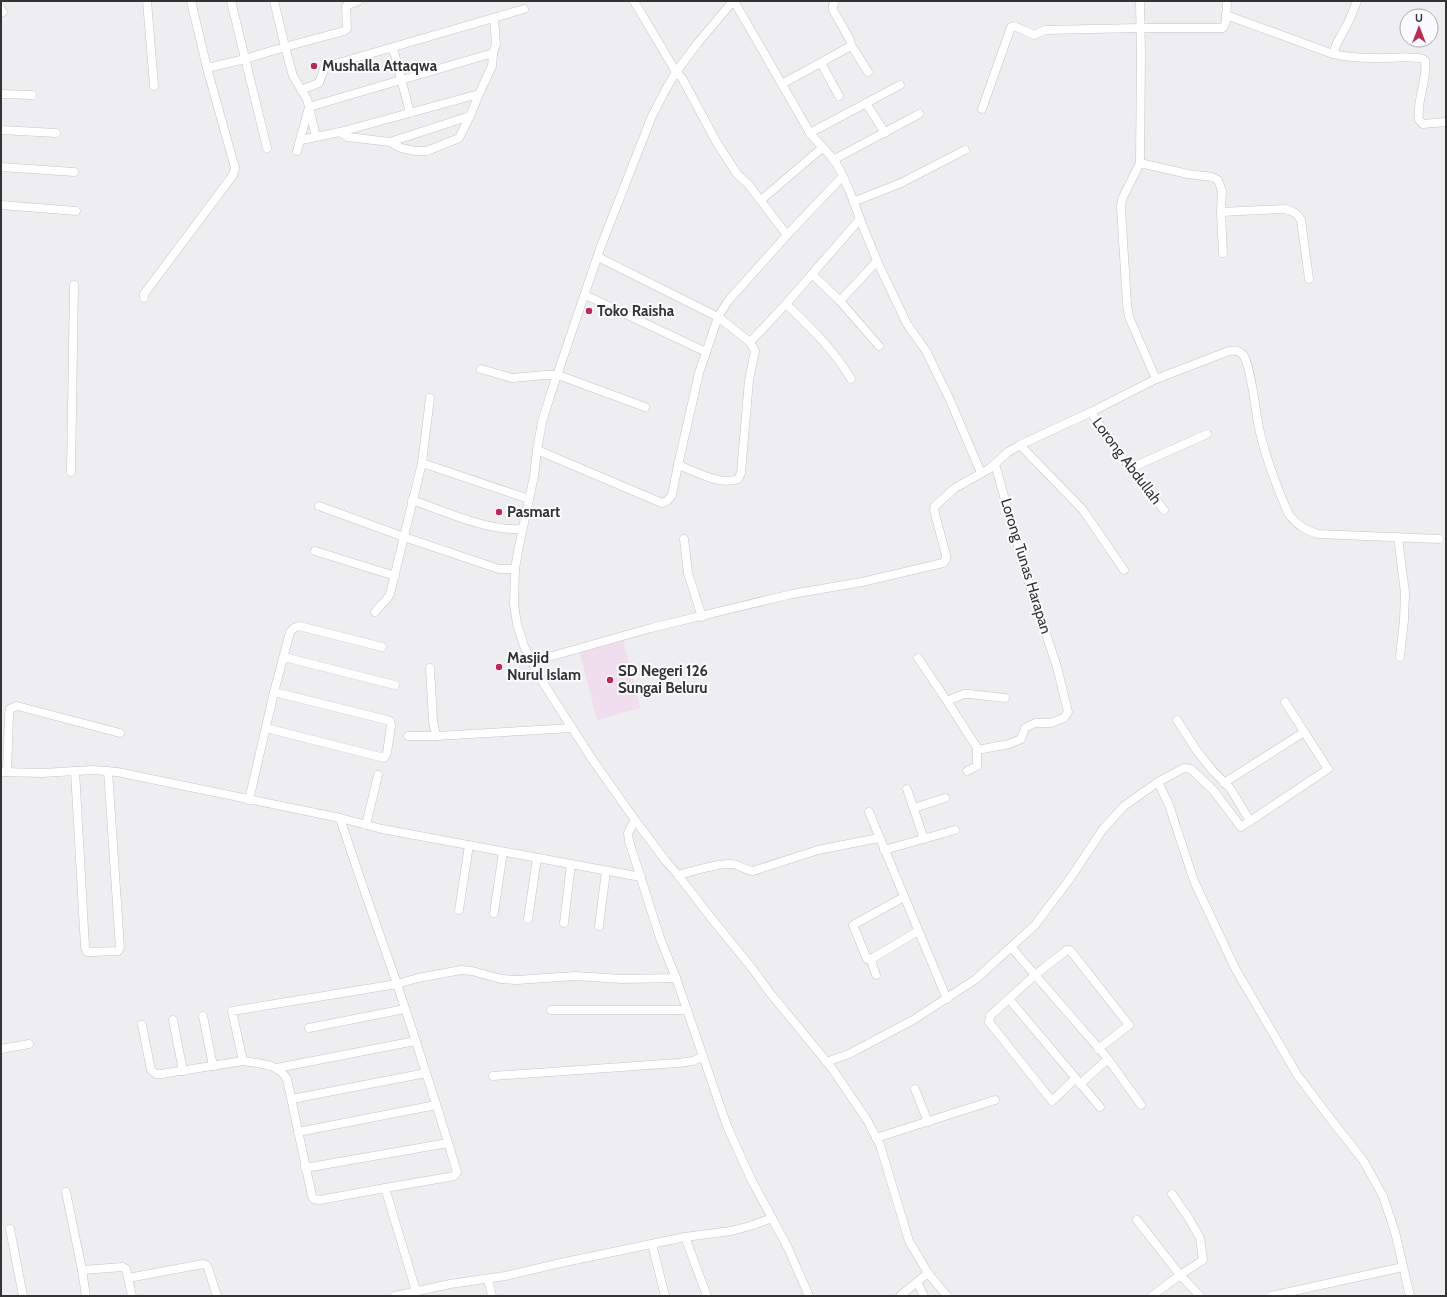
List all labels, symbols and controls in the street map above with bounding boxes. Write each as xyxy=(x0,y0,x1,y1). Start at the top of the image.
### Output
north arrow xyxy=(1399,8,1439,48)
text: U xyxy=(1415,11,1423,25)
place label: Mushalla Attaqwa xyxy=(322,57,438,75)
marker: Mushalla Attaqwa xyxy=(309,61,319,71)
place label: Toko Raisha xyxy=(597,302,675,320)
marker: Toko Raisha xyxy=(584,306,594,316)
street label: Lorong Abdullah xyxy=(1089,414,1165,508)
street label: Lorong Tunas Harapan xyxy=(997,496,1055,636)
place label: Pasmart xyxy=(507,503,560,521)
marker: Pasmart xyxy=(494,507,504,517)
place label: Masjid Nurul Islam xyxy=(507,649,581,684)
marker: Masjid Nurul Islam xyxy=(494,662,504,672)
place label: SD Negeri 126 Sungai Beluru xyxy=(618,662,708,697)
marker: SD Negeri 126 Sungai Beluru xyxy=(605,675,615,685)

